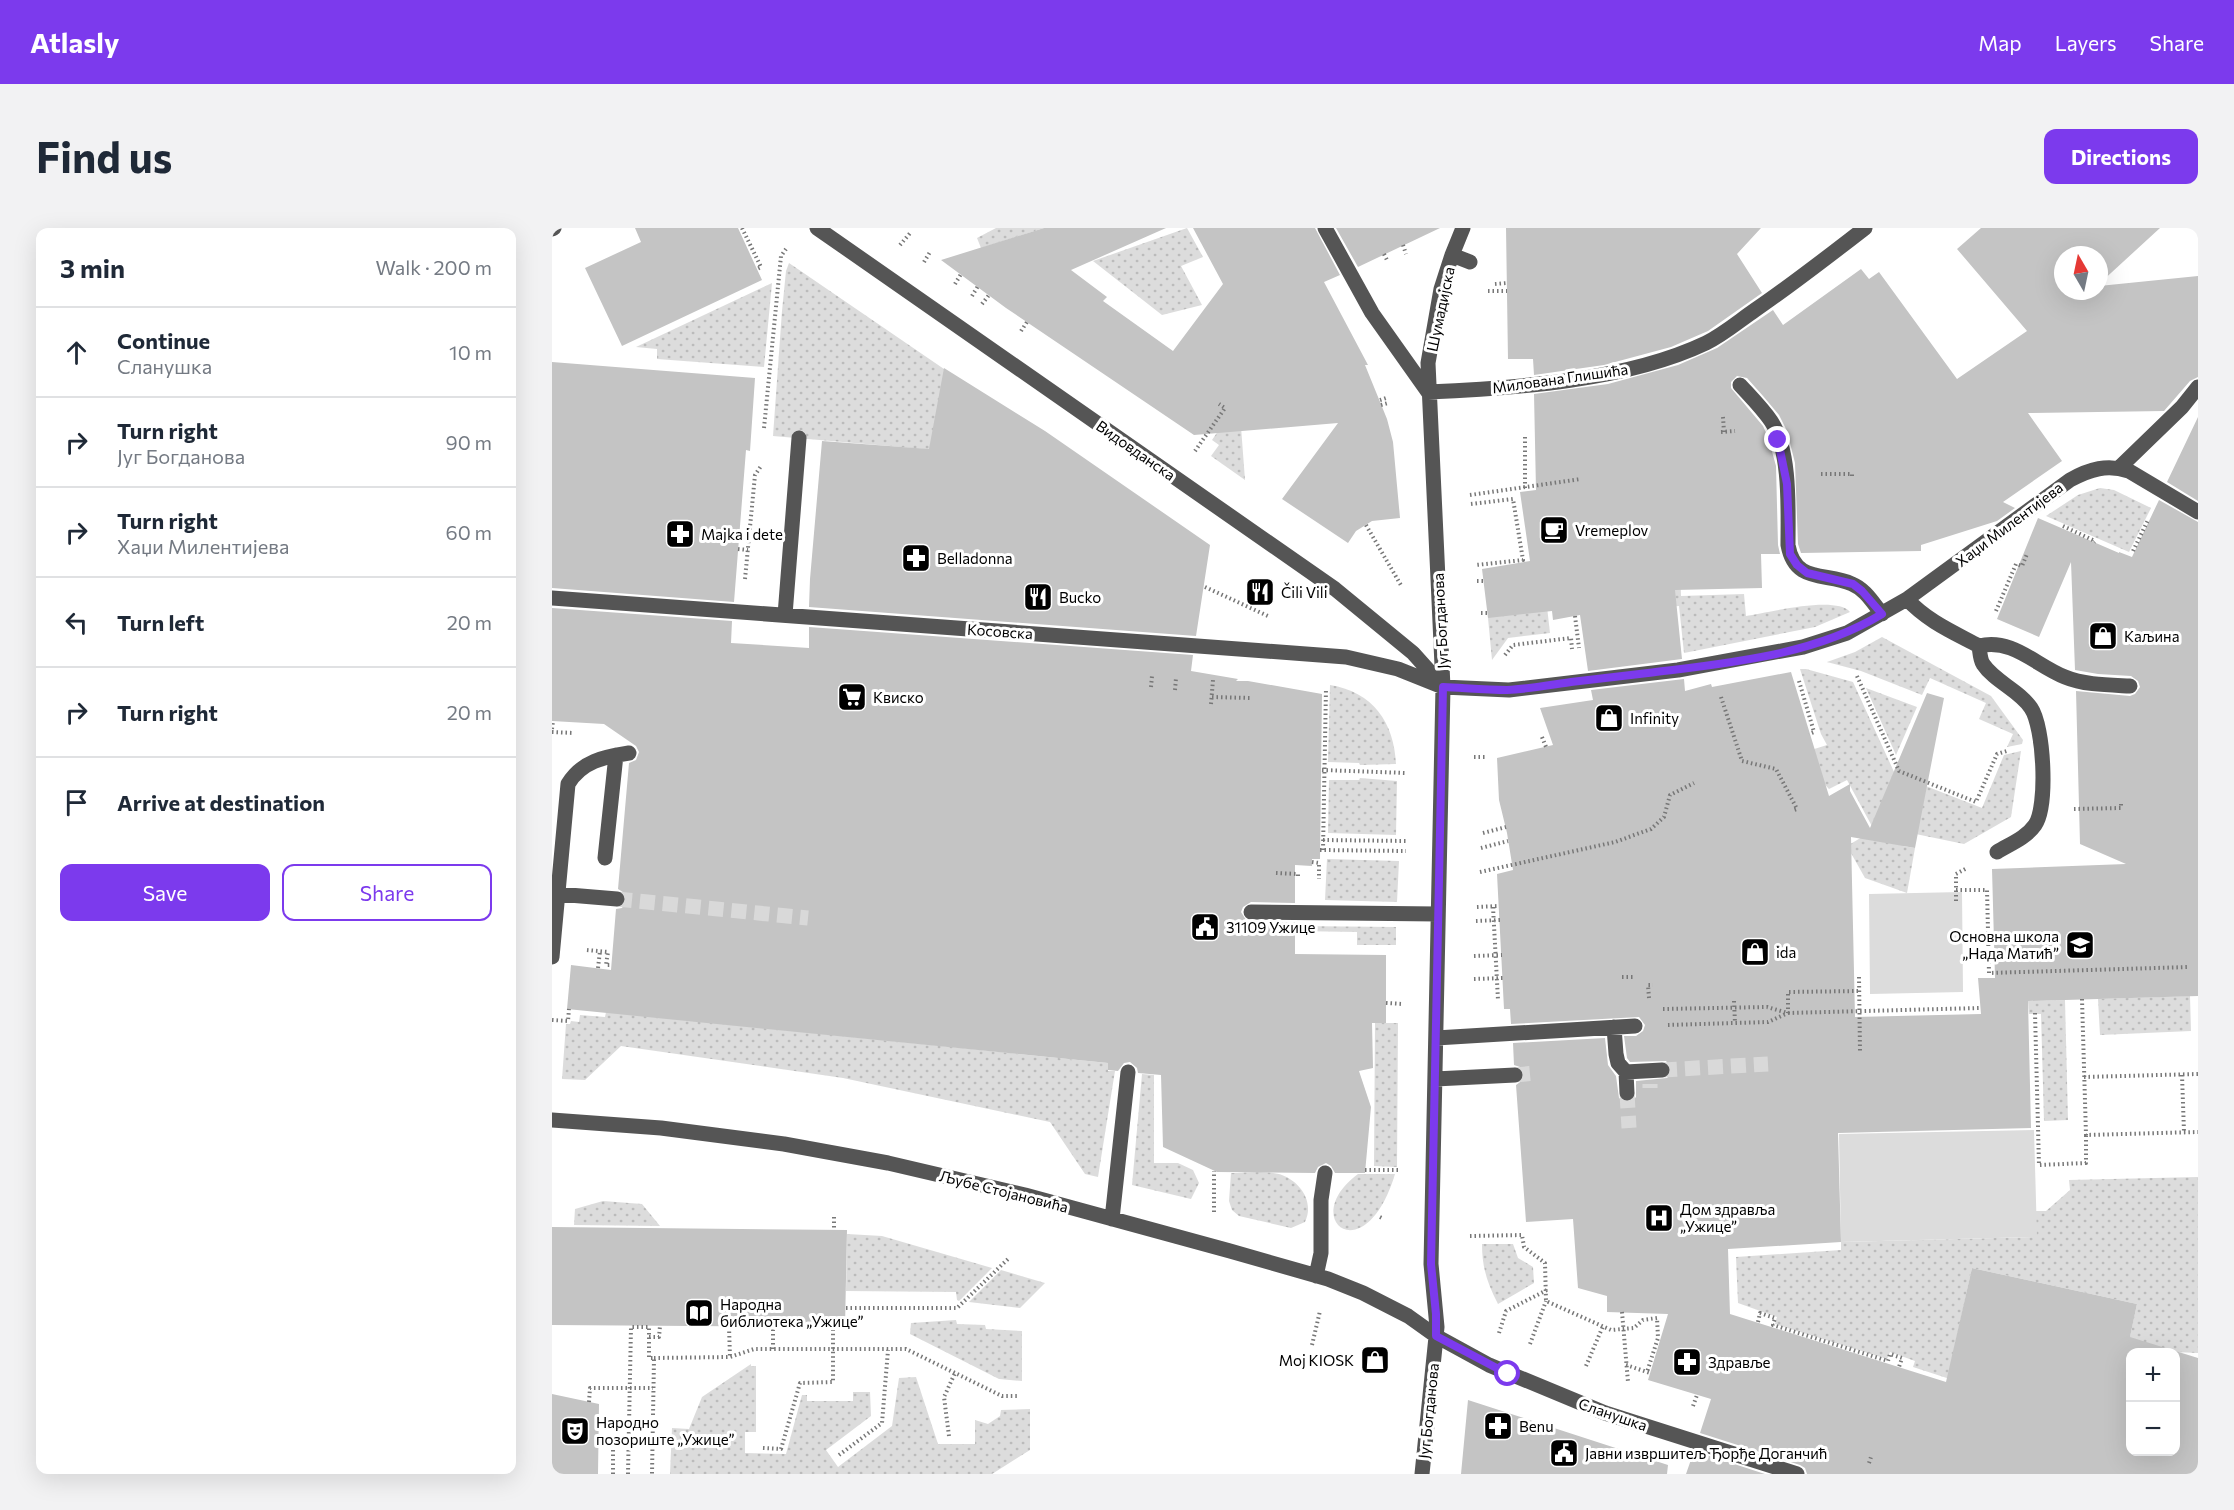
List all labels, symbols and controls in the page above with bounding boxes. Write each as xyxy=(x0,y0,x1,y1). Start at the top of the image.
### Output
text: Atlasly xyxy=(30,25,119,59)
text: Map xyxy=(1978,30,2022,55)
text: Layers xyxy=(2055,30,2117,55)
text: Share xyxy=(2150,30,2204,55)
button: Directions xyxy=(2044,129,2198,184)
text: Find us xyxy=(36,130,172,182)
north arrow xyxy=(2054,246,2108,300)
text: 3 min xyxy=(60,252,125,283)
text: Walk · 200 m xyxy=(375,255,492,279)
street label: Шумадијска xyxy=(1422,265,1458,353)
text: Continue xyxy=(117,327,210,354)
icon: ahead xyxy=(60,336,93,369)
text: 10 m xyxy=(449,340,492,364)
text: Сланушка xyxy=(117,354,212,378)
street label: Милована Глишића xyxy=(1491,360,1629,396)
street label: Видовданска xyxy=(1093,416,1179,484)
text: Turn right xyxy=(117,417,218,444)
icon: right xyxy=(60,426,93,459)
route end xyxy=(1764,426,1790,452)
text: 90 m xyxy=(446,430,492,454)
text: Југ Богданова xyxy=(117,444,245,468)
street label: Хаџи Милентијева xyxy=(1952,478,2066,570)
text: Turn right xyxy=(117,507,218,534)
cafe icon: Vremeplov xyxy=(1538,514,1570,546)
icon: right xyxy=(60,516,93,549)
pharmacy icon: Majka i dete xyxy=(664,518,696,550)
text: 60 m xyxy=(446,520,492,544)
place label: Vremeplov xyxy=(1575,521,1649,539)
place label: Majka i dete xyxy=(701,525,783,543)
text: Хаџи Милентијева xyxy=(117,534,289,558)
pharmacy icon: Belladonna xyxy=(900,542,932,574)
place label: Belladonna xyxy=(937,549,1013,567)
street label: Југ Богданова xyxy=(1428,573,1452,669)
restaurant icon: Čili Vili xyxy=(1244,576,1276,608)
restaurant icon: Bucko xyxy=(1022,581,1054,613)
place label: Čili Vili xyxy=(1281,582,1328,601)
place label: Bucko xyxy=(1059,588,1101,606)
icon: left xyxy=(60,606,93,639)
text: Turn left xyxy=(117,609,204,636)
text: 20 m xyxy=(447,610,492,634)
street label: Косовска xyxy=(966,620,1034,642)
shop icon: Каљина xyxy=(2087,620,2119,652)
place label: Каљина xyxy=(2124,627,2179,645)
supermarket icon: Квиско xyxy=(836,681,868,713)
place label: Квиско xyxy=(873,688,924,706)
icon: right xyxy=(60,696,93,729)
text: Turn right xyxy=(117,699,218,726)
text: 20 m xyxy=(447,700,492,724)
shop icon: Infinity xyxy=(1593,702,1625,734)
place label: Infinity xyxy=(1630,709,1679,727)
icon: arrive xyxy=(60,786,93,819)
text: Arrive at destination xyxy=(117,789,325,816)
button: Save xyxy=(60,864,270,921)
button: Share xyxy=(282,864,492,921)
public building icon: 31109 Ужице xyxy=(1189,911,1221,943)
place label: 31109 Ужице xyxy=(1226,918,1316,936)
place label: Основна школа „Нада Матић” xyxy=(1949,927,2059,962)
school or university icon: Основна школа „Нада Матић” xyxy=(2064,929,2096,961)
shop icon: ida xyxy=(1739,936,1771,968)
place label: ida xyxy=(1776,943,1796,961)
street label: Љубе Стојановића xyxy=(938,1166,1070,1216)
place label: Дом здравља „Ужице” xyxy=(1680,1200,1775,1235)
hospital icon: Дом здравља „Ужице” xyxy=(1643,1202,1675,1234)
place label: Народна библиотека „Ужице” xyxy=(720,1295,864,1330)
library icon: Народна библиотека „Ужице” xyxy=(683,1297,715,1329)
shop icon: Moj KIOSK xyxy=(1359,1344,1391,1376)
pharmacy icon: Здравље xyxy=(1671,1346,1703,1378)
map controls xyxy=(2126,1348,2180,1456)
button: + xyxy=(2126,1348,2180,1402)
place label: Moj KIOSK xyxy=(1279,1351,1354,1369)
place label: Здравље xyxy=(1708,1353,1771,1371)
route start xyxy=(1494,1360,1520,1386)
street label: Југ Богданова xyxy=(1414,1362,1442,1460)
street label: Сланушка xyxy=(1576,1394,1650,1434)
button: − xyxy=(2126,1402,2180,1456)
pharmacy icon: Benu xyxy=(1482,1410,1514,1442)
place label: Народно позориште „Ужице” xyxy=(596,1413,734,1448)
theatre icon: Народно позориште „Ужице” xyxy=(559,1415,591,1447)
place label: Benu xyxy=(1519,1417,1554,1435)
public building icon: Јавни извршитељ Ђорђе Доганчић xyxy=(1548,1437,1580,1469)
place label: Јавни извршитељ Ђорђе Доганчић xyxy=(1585,1444,1827,1462)

